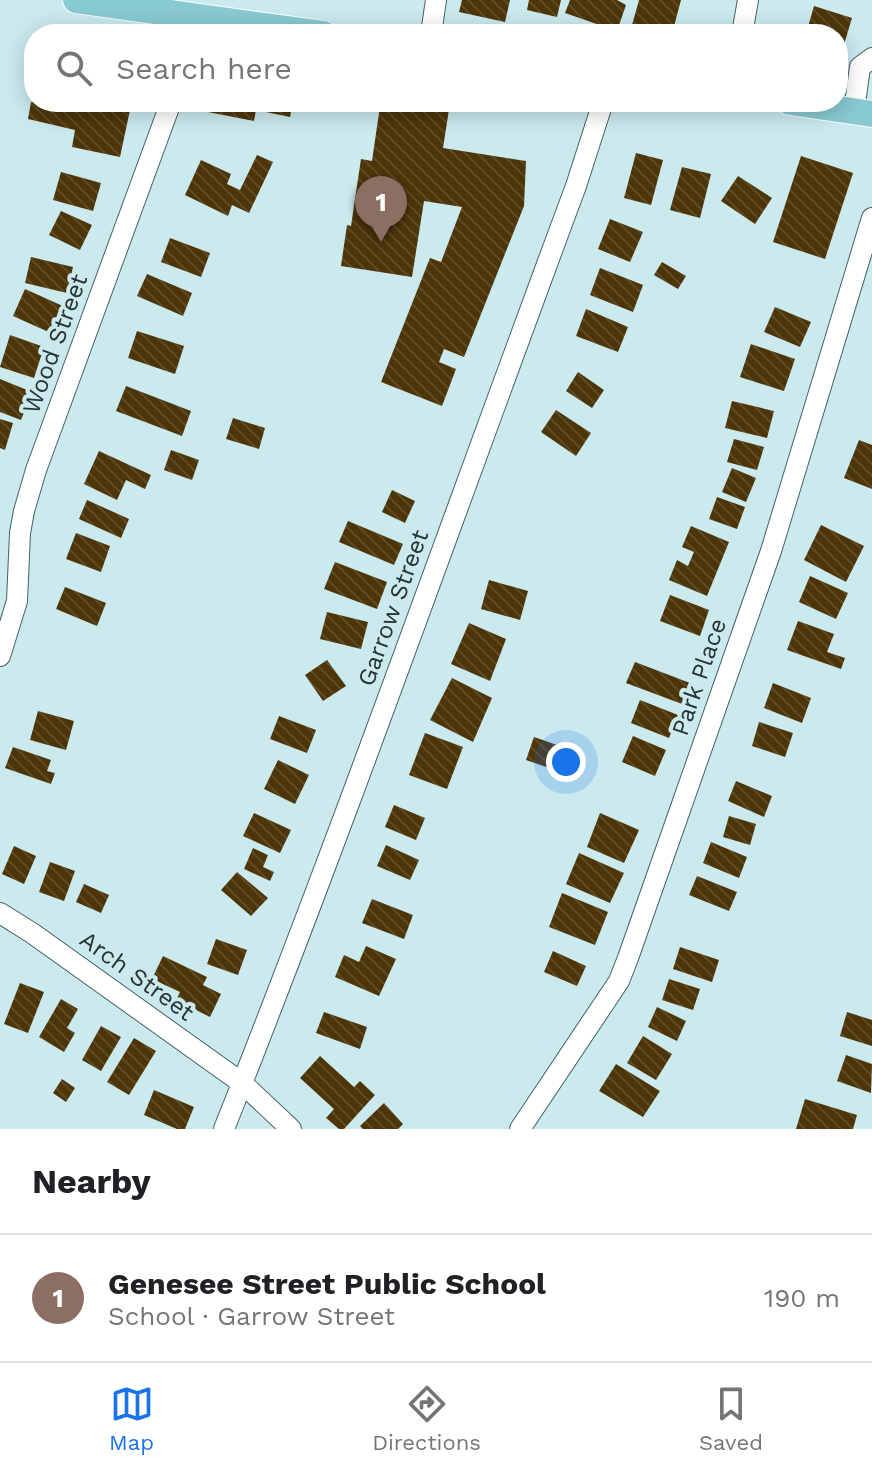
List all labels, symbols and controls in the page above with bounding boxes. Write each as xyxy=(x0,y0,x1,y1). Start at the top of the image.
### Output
search box xyxy=(24,24,848,112)
icon: search xyxy=(52,46,96,90)
text: Search here xyxy=(116,51,292,86)
pin: 1 xyxy=(355,176,407,242)
street label: Wood Street xyxy=(17,270,93,418)
street label: Garrow Street xyxy=(352,526,434,690)
street label: Park Place xyxy=(666,615,732,739)
your location xyxy=(546,742,586,782)
street label: Arch Street xyxy=(75,925,199,1027)
text: Nearby xyxy=(32,1161,151,1201)
text: Genesee Street Public School xyxy=(108,1266,546,1301)
text: 1 xyxy=(52,1283,64,1313)
text: 190 m xyxy=(764,1283,840,1313)
text: School · Garrow Street xyxy=(108,1301,395,1331)
tab: Map xyxy=(109,1382,154,1455)
tab: Directions xyxy=(372,1382,481,1455)
tab: Saved xyxy=(699,1382,763,1455)

